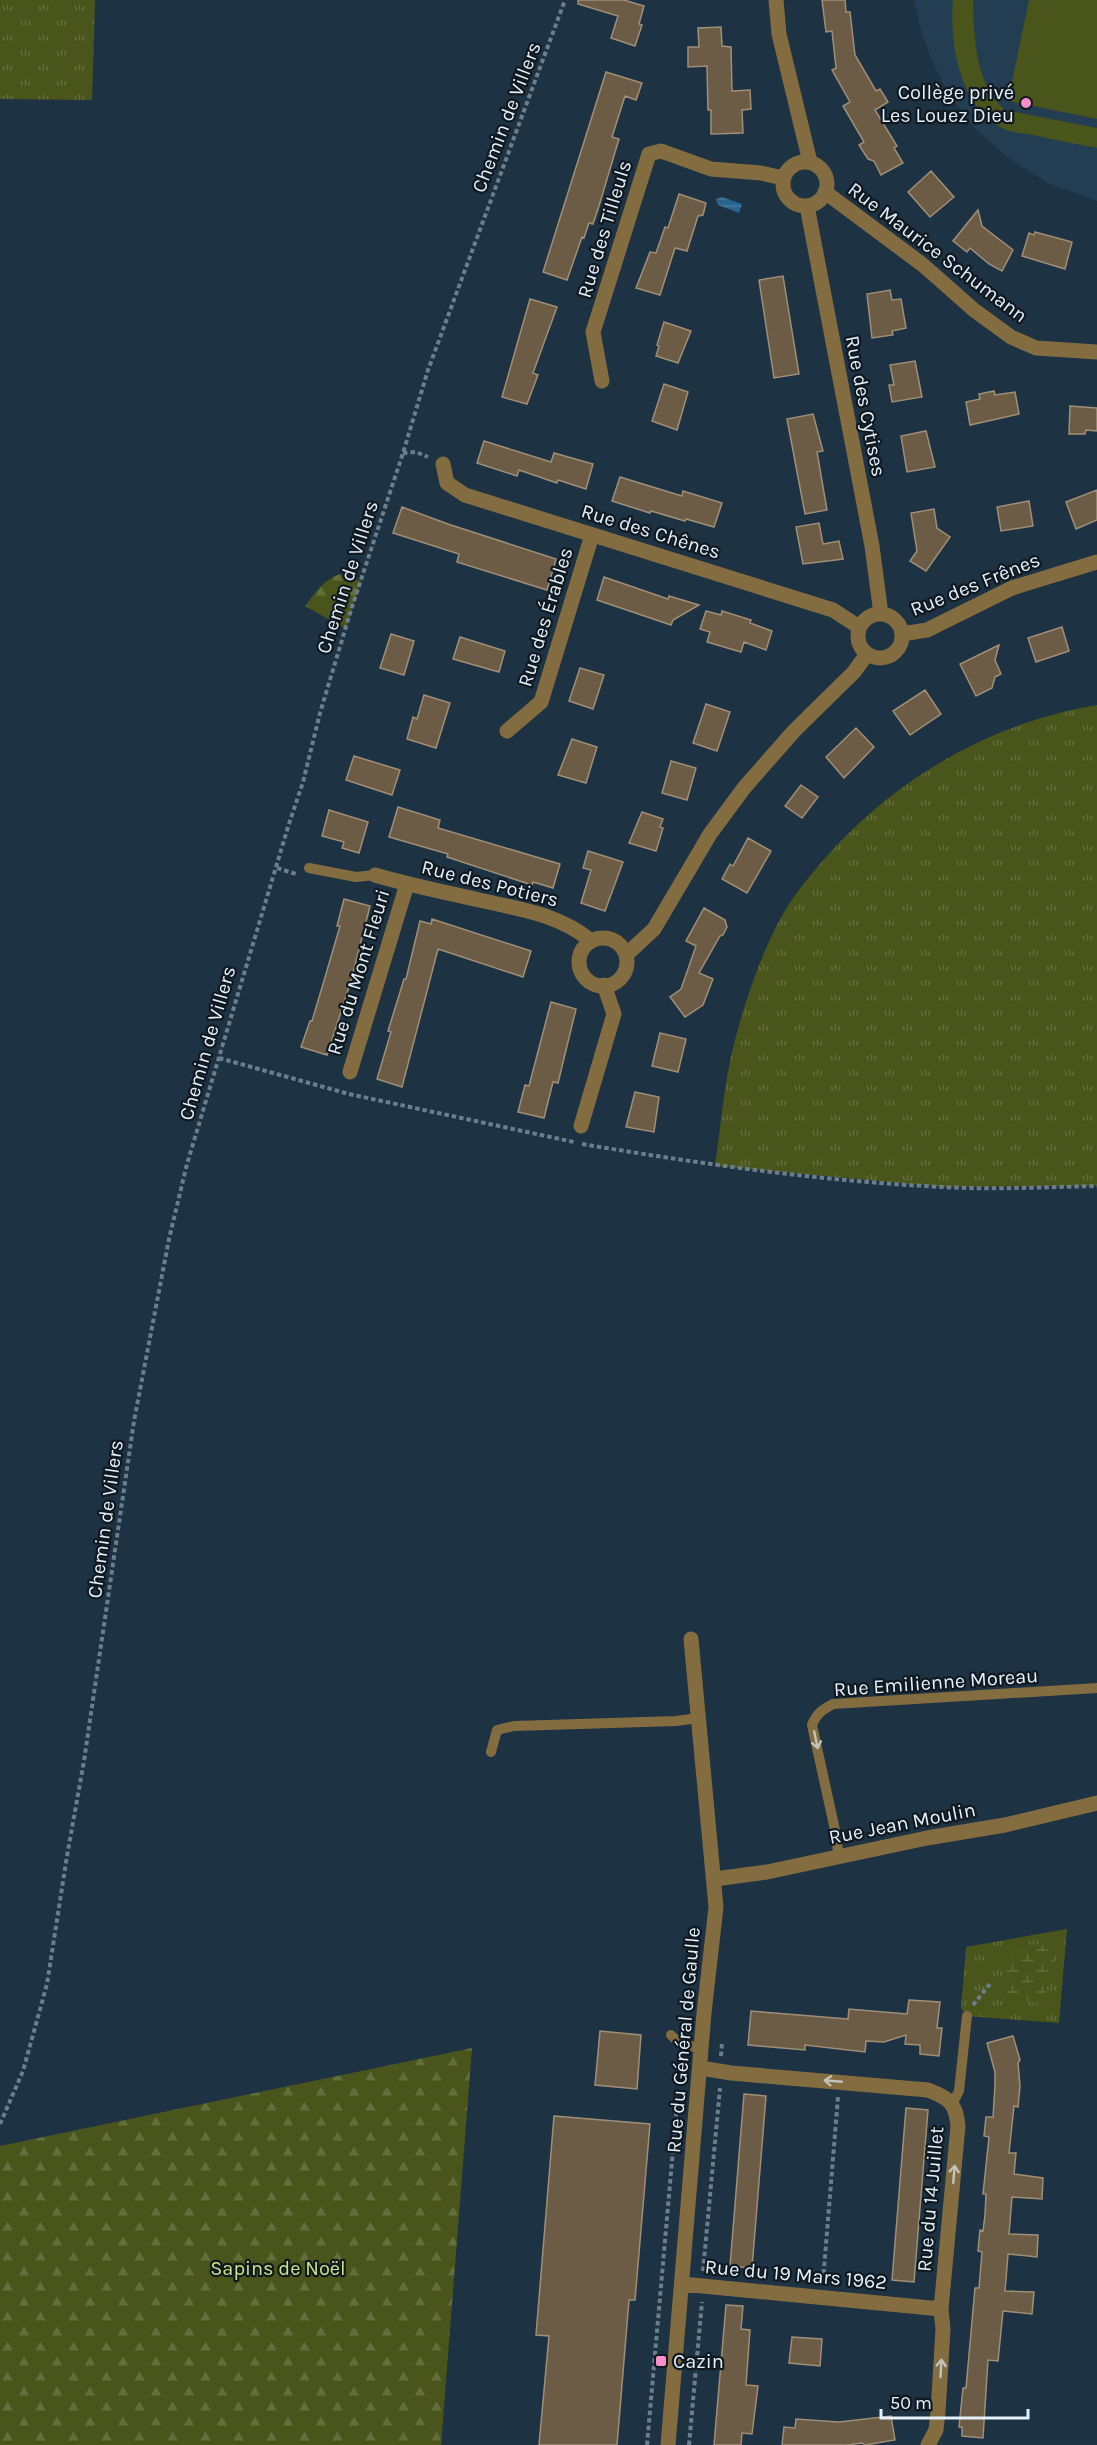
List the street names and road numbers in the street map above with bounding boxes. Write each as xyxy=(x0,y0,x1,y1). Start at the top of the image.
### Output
street label: Chemin de Villers xyxy=(467,39,546,196)
street label: Rue des Tilleuls xyxy=(573,158,636,301)
street label: Rue Maurice Schumann xyxy=(844,177,1032,327)
street label: Rue des Cytises xyxy=(841,334,890,479)
street label: Chemin de Villers xyxy=(312,498,383,657)
street label: Rue des Chênes xyxy=(579,499,723,564)
street label: Rue des Érables xyxy=(512,544,578,690)
street label: Rue des Frênes xyxy=(907,548,1043,621)
street label: Rue des Potiers xyxy=(419,855,561,912)
street label: Rue du Mont Fleuri xyxy=(322,887,395,1058)
street label: Chemin de Villers xyxy=(174,963,241,1123)
street label: Chemin de Villers xyxy=(83,1439,128,1600)
street label: Rue Emilienne Moreau xyxy=(833,1664,1039,1701)
street label: Rue Jean Moulin xyxy=(827,1798,978,1849)
street label: Rue du Général de Gaulle xyxy=(662,1926,705,2154)
street label: Rue du 14 Juillet xyxy=(913,2125,948,2273)
street label: Rue du 19 Mars 1962 xyxy=(704,2255,888,2294)

